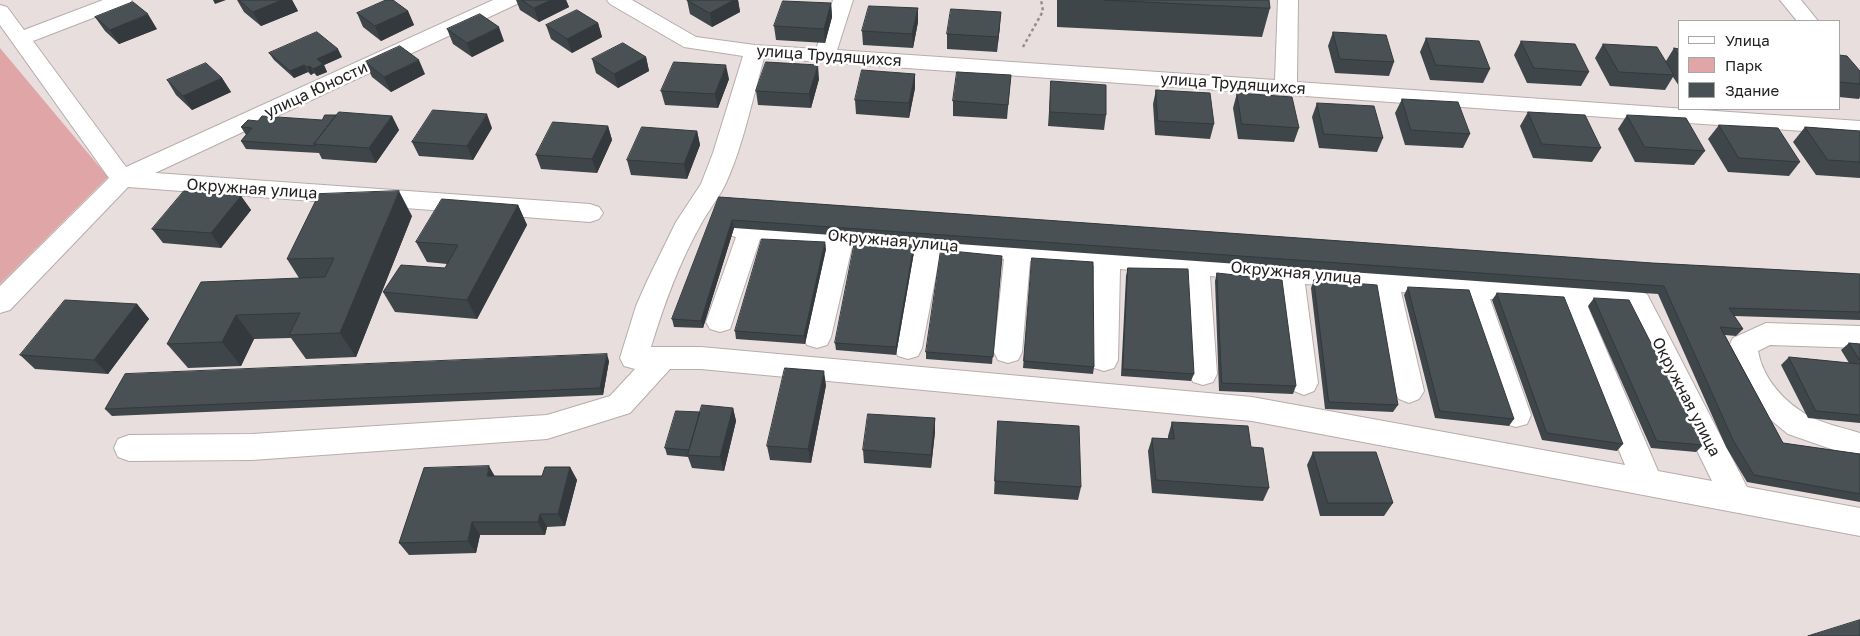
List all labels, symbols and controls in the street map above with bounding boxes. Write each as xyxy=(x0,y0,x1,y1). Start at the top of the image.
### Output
legend xyxy=(1678,20,1840,110)
text: Улица xyxy=(1725,31,1770,49)
street label: улица Трудящихся xyxy=(756,41,902,71)
text: Парк xyxy=(1725,56,1763,74)
street label: улица Юности xyxy=(261,58,371,122)
street label: улица Трудящихся xyxy=(1160,69,1306,99)
text: Здание xyxy=(1725,81,1779,99)
street label: Окружная улица xyxy=(186,175,318,203)
street label: Окружная улица xyxy=(827,226,959,256)
street label: Окружная улица xyxy=(1230,258,1362,288)
street label: Окружная улица xyxy=(1648,334,1724,460)

